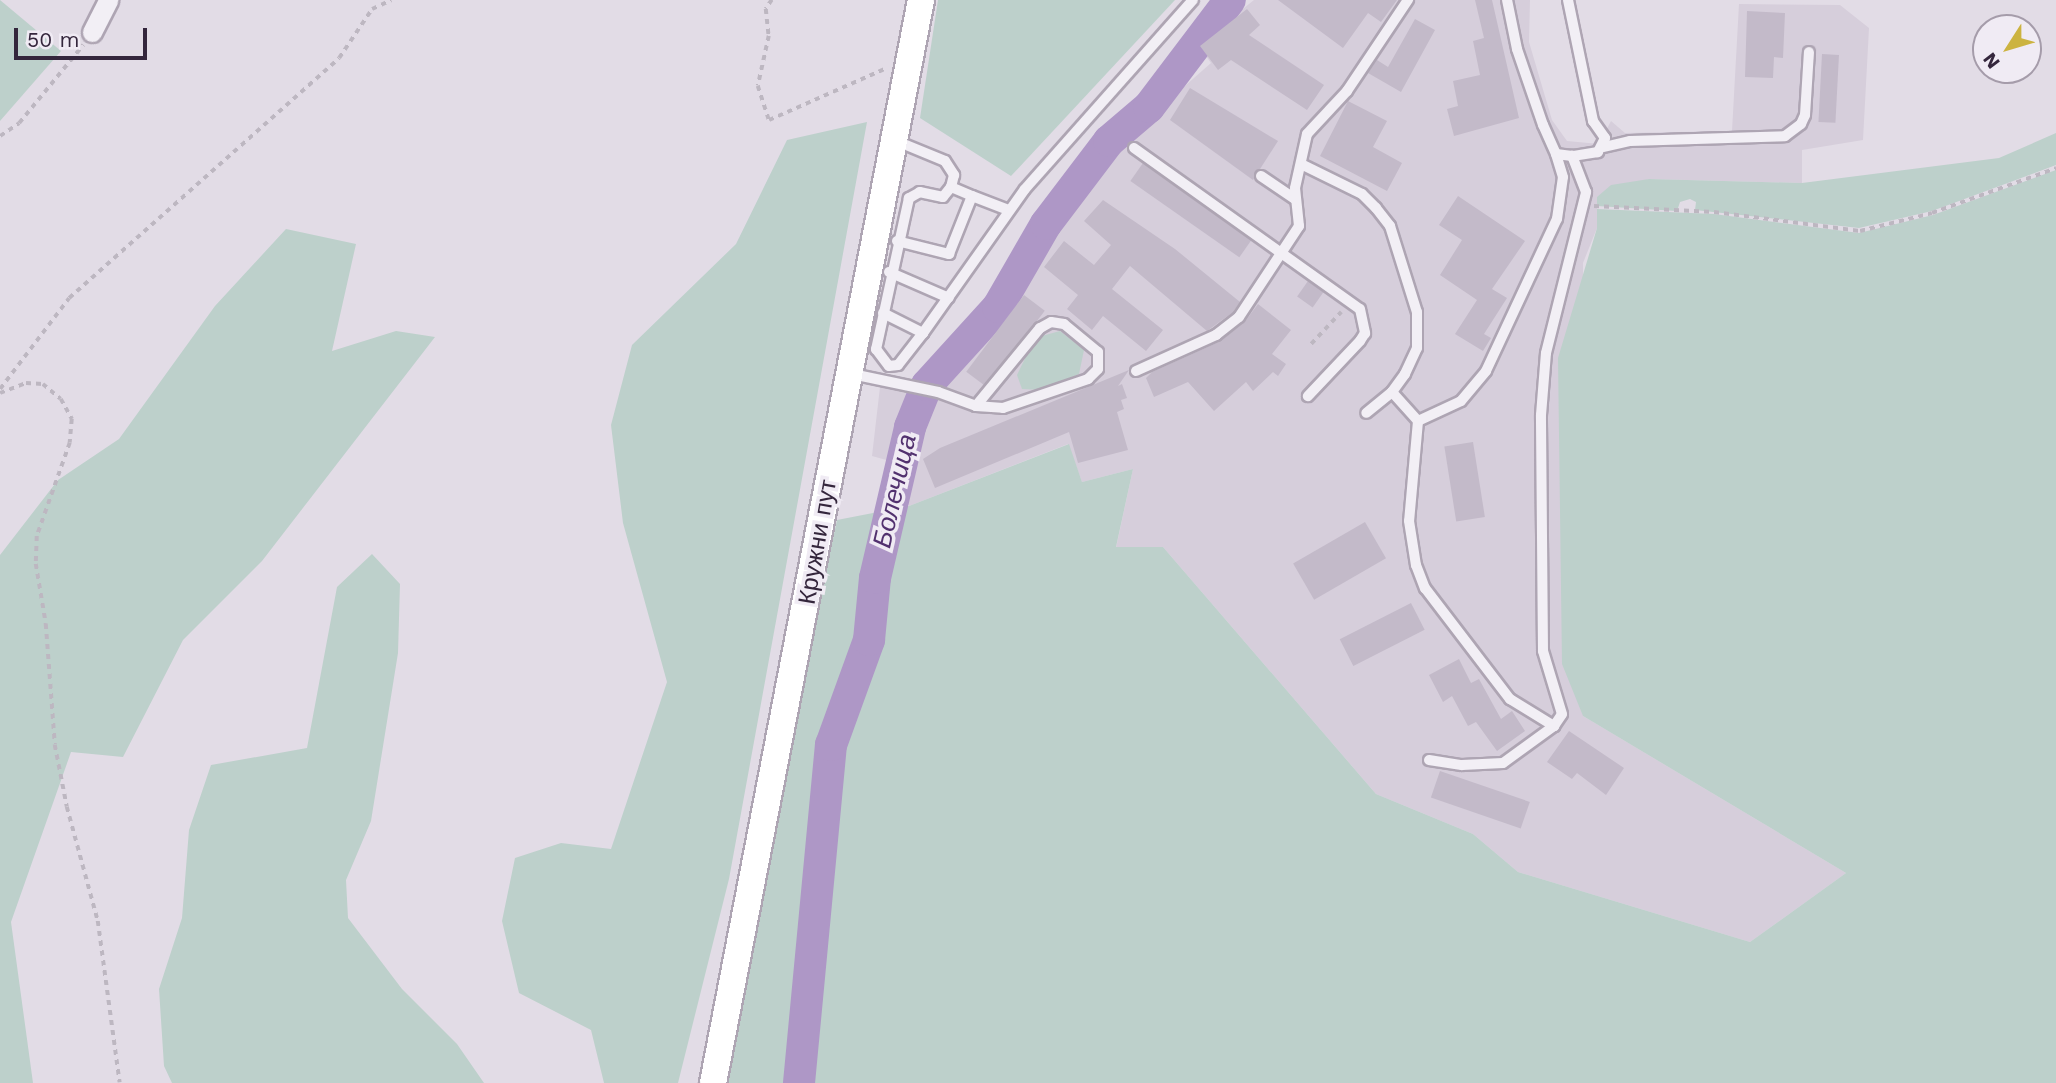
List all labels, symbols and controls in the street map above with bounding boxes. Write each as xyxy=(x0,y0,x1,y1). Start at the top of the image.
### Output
scale bar xyxy=(18,14,150,58)
north arrow xyxy=(1972,14,2042,84)
text: 50 m xyxy=(27,27,79,52)
text: N xyxy=(1978,48,2005,73)
water label: Болечица xyxy=(867,431,923,551)
street label: Кружни пут xyxy=(793,477,843,607)

